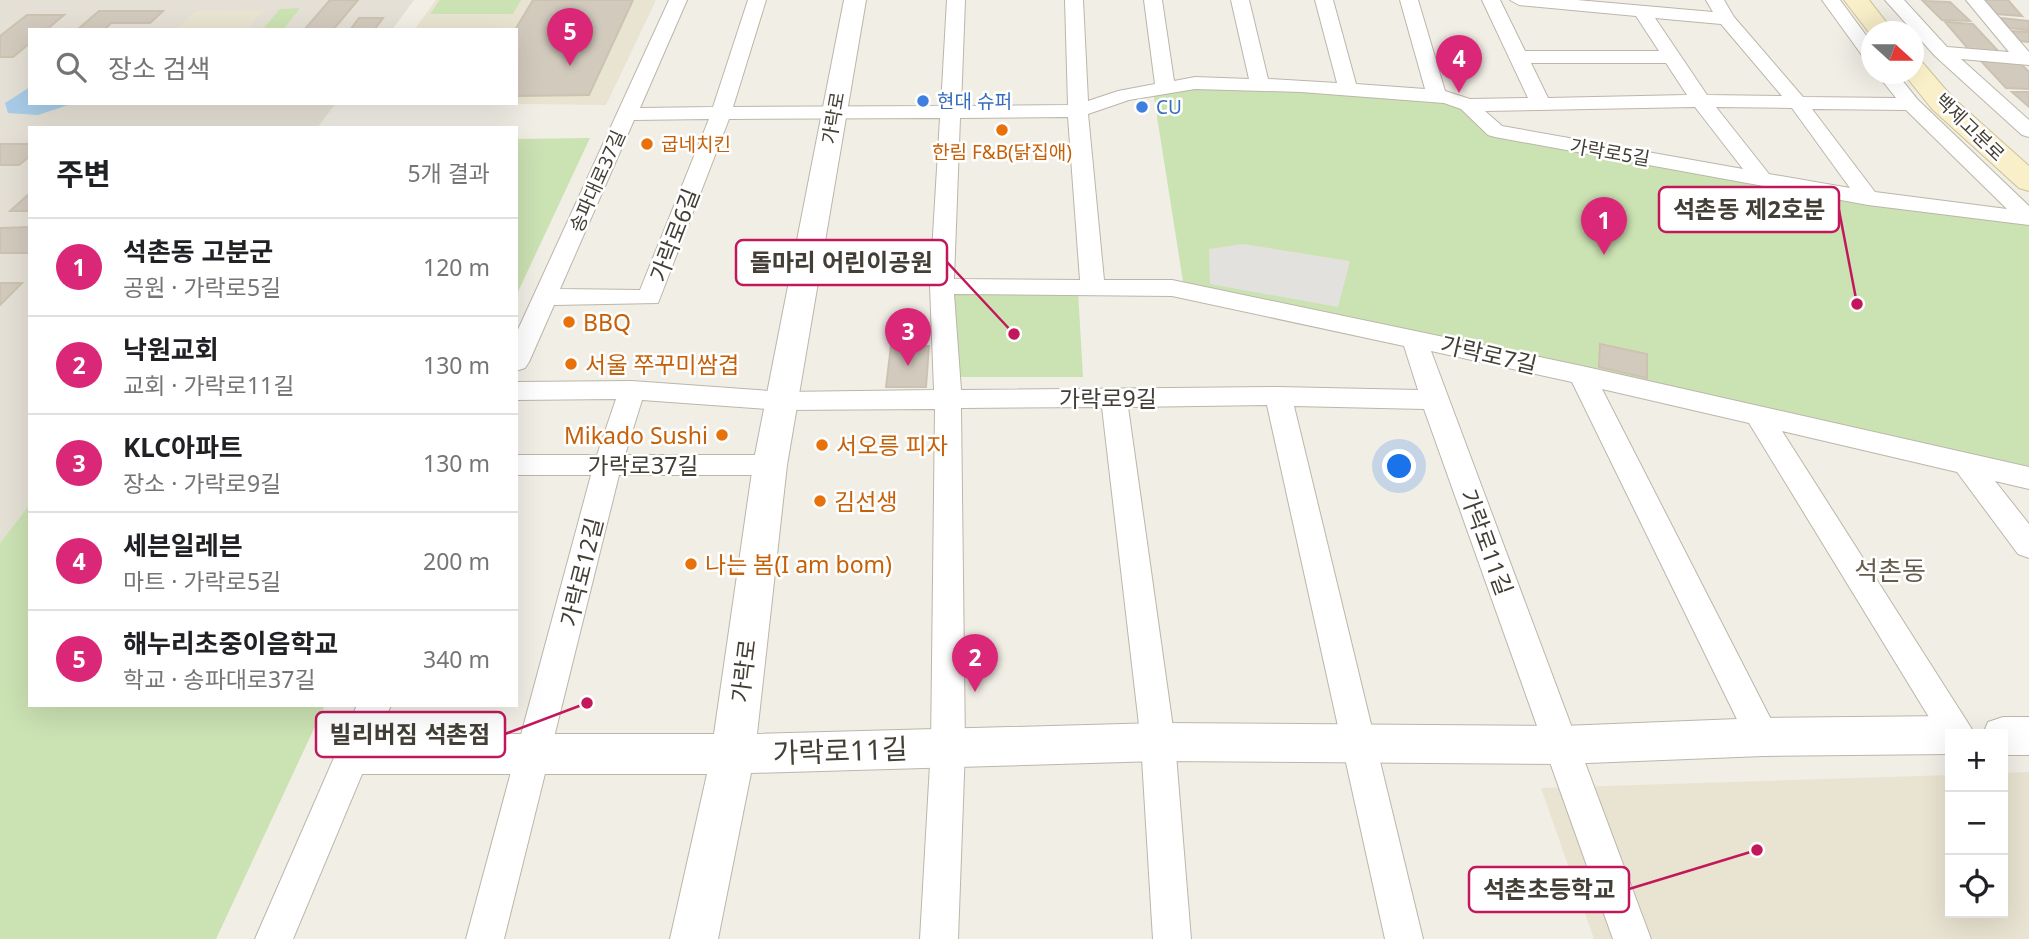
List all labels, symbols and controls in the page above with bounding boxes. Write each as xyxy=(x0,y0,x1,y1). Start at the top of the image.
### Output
pin: 5 xyxy=(547,8,593,66)
north arrow xyxy=(1861,21,1924,84)
search box xyxy=(28,28,518,105)
pin: 4 xyxy=(1436,35,1482,93)
icon: search xyxy=(52,48,90,86)
text: 장소 검색 xyxy=(108,50,210,86)
street label: 백제고분로 xyxy=(1930,87,2010,167)
place label: 현대 슈퍼 xyxy=(937,88,1012,114)
street label: 가락로 xyxy=(816,90,850,146)
marker: 현대 슈퍼 xyxy=(915,93,931,109)
place label: CU xyxy=(1156,94,1182,120)
marker: CU xyxy=(1134,99,1150,115)
marker: 한림 F&B(닭집애) xyxy=(994,122,1010,138)
street label: 송파대로37길 xyxy=(563,126,631,236)
place label: 굽네치킨 xyxy=(661,131,731,157)
street label: 가락로5길 xyxy=(1568,132,1652,172)
marker: 굽네치킨 xyxy=(639,136,655,152)
place label: 한림 F&B(닭집애) xyxy=(932,139,1072,165)
text: 주변 xyxy=(56,153,111,194)
text: 5개 결과 xyxy=(407,157,490,189)
street label: 가락로6길 xyxy=(642,184,706,286)
callout: 석촌동 제2호분 xyxy=(1659,187,1839,232)
text: 석촌동 제2호분 xyxy=(1673,192,1825,225)
pin: 1 xyxy=(1581,197,1627,255)
text: 석촌동 고분군 xyxy=(123,233,273,269)
callout: 돌마리 어린이공원 xyxy=(736,240,947,285)
text: 돌마리 어린이공원 xyxy=(750,245,932,278)
text: 1 xyxy=(72,251,86,283)
text: 120 m xyxy=(423,251,490,283)
text: 공원 · 가락로5길 xyxy=(123,271,281,303)
place label: BBQ xyxy=(583,306,631,338)
pin: 3 xyxy=(885,308,931,366)
marker: BBQ xyxy=(561,314,577,330)
street label: 가락로7길 xyxy=(1438,327,1540,381)
text: 낙원교회 xyxy=(123,331,219,367)
place label: 서울 쭈꾸미쌈겹 xyxy=(585,348,739,380)
text: 2 xyxy=(72,349,86,381)
text: 130 m xyxy=(423,349,490,381)
marker: 서울 쭈꾸미쌈겹 xyxy=(563,356,579,372)
text: 교회 · 가락로11길 xyxy=(123,369,294,401)
street label: 가락로9길 xyxy=(1059,382,1157,414)
place label: Mikado Sushi xyxy=(564,419,708,451)
marker: Mikado Sushi xyxy=(714,427,730,443)
text: KLC아파트 xyxy=(123,429,243,465)
place label: 서오릉 피자 xyxy=(836,429,948,461)
marker: 서오릉 피자 xyxy=(814,437,830,453)
text: 3 xyxy=(72,447,86,479)
text: 130 m xyxy=(423,447,490,479)
street label: 가락로37길 xyxy=(588,449,698,481)
your location xyxy=(1382,449,1416,483)
text: 장소 · 가락로9길 xyxy=(123,467,281,499)
street label: 가락로11길 xyxy=(1453,484,1521,600)
place label: 김선생 xyxy=(834,485,897,517)
marker: 김선생 xyxy=(812,493,828,509)
street label: 가락로12길 xyxy=(552,514,610,630)
text: 세븐일레븐 xyxy=(123,527,243,563)
text: 4 xyxy=(72,545,86,577)
text: 200 m xyxy=(423,545,490,577)
place label: 나는 봄(I am bom) xyxy=(705,548,892,580)
district label: 석촌동 xyxy=(1854,552,1926,588)
marker: 나는 봄(I am bom) xyxy=(683,556,699,572)
text: 마트 · 가락로5길 xyxy=(123,565,281,597)
text: 해누리초중이음학교 xyxy=(123,625,338,661)
pin: 2 xyxy=(952,634,998,692)
street label: 가락로 xyxy=(723,638,763,704)
text: 5 xyxy=(72,643,86,675)
text: 340 m xyxy=(423,643,490,675)
text: 학교 · 송파대로37길 xyxy=(123,663,316,695)
callout: 빌리버짐 석촌점 xyxy=(316,712,505,757)
text: 빌리버짐 석촌점 xyxy=(330,717,490,750)
street label: 가락로11길 xyxy=(772,729,908,771)
map controls xyxy=(1945,729,2008,918)
button: + xyxy=(1945,729,2008,792)
button: − xyxy=(1945,792,2008,855)
button: locate xyxy=(1945,855,2008,918)
callout: 석촌초등학교 xyxy=(1469,867,1629,912)
text: 석촌초등학교 xyxy=(1483,872,1615,905)

